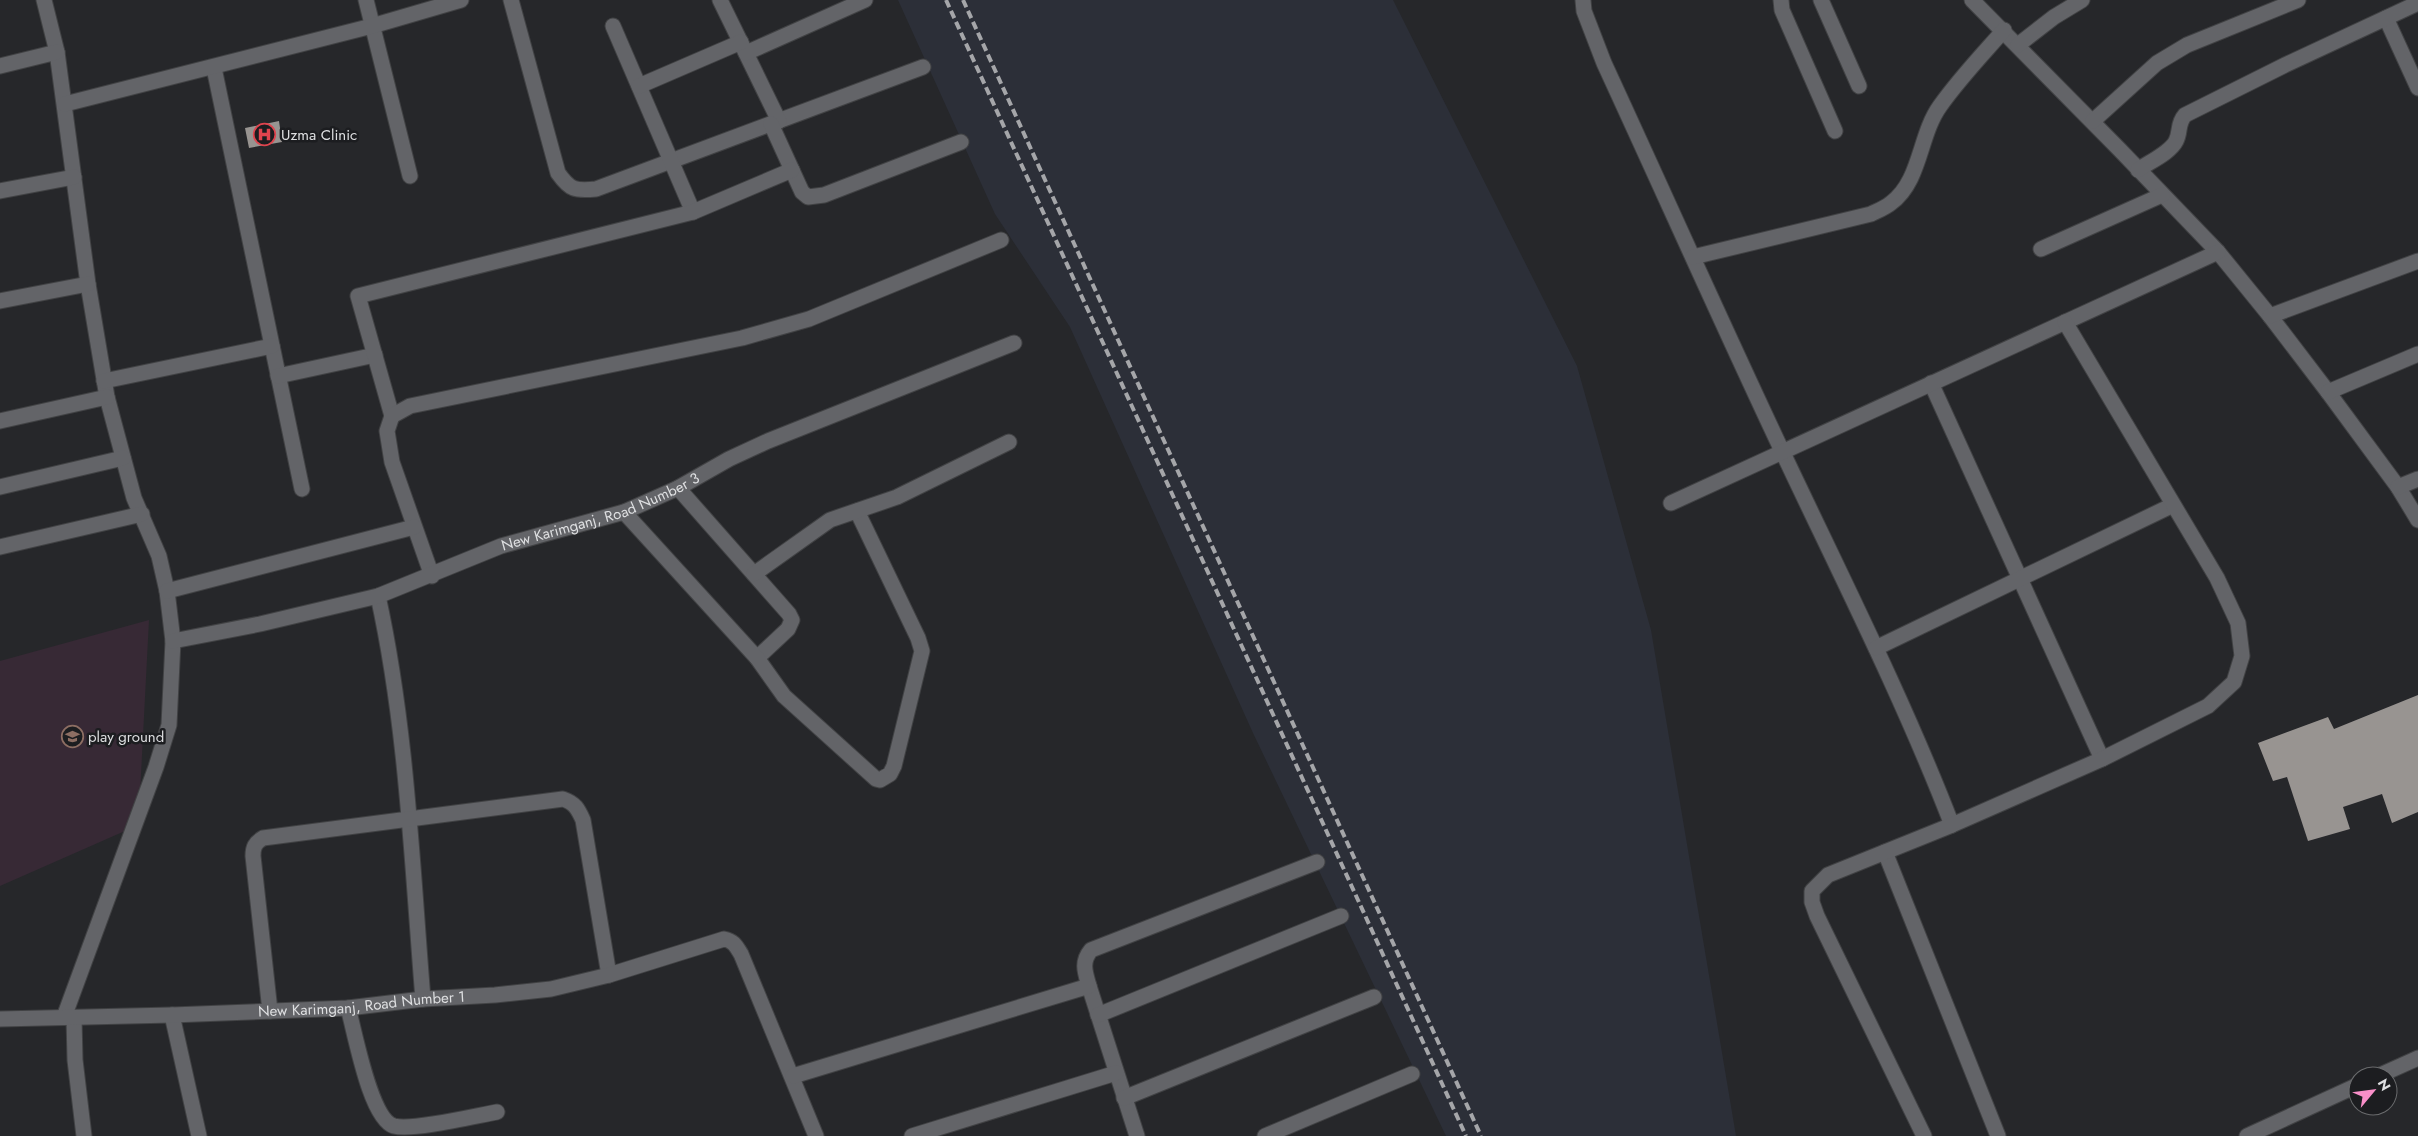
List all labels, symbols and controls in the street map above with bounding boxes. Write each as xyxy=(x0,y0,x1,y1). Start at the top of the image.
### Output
hospital icon: Uzma Clinic xyxy=(253,123,277,147)
place label: Uzma Clinic xyxy=(281,124,357,146)
street label: New Karimganj, Road Number 3 xyxy=(499,467,704,556)
school or university icon: play ground xyxy=(60,725,84,749)
place label: play ground xyxy=(88,726,164,748)
street label: New Karimganj, Road Number 1 xyxy=(258,986,466,1023)
north arrow xyxy=(2348,1066,2398,1116)
text: N xyxy=(2373,1075,2396,1094)

